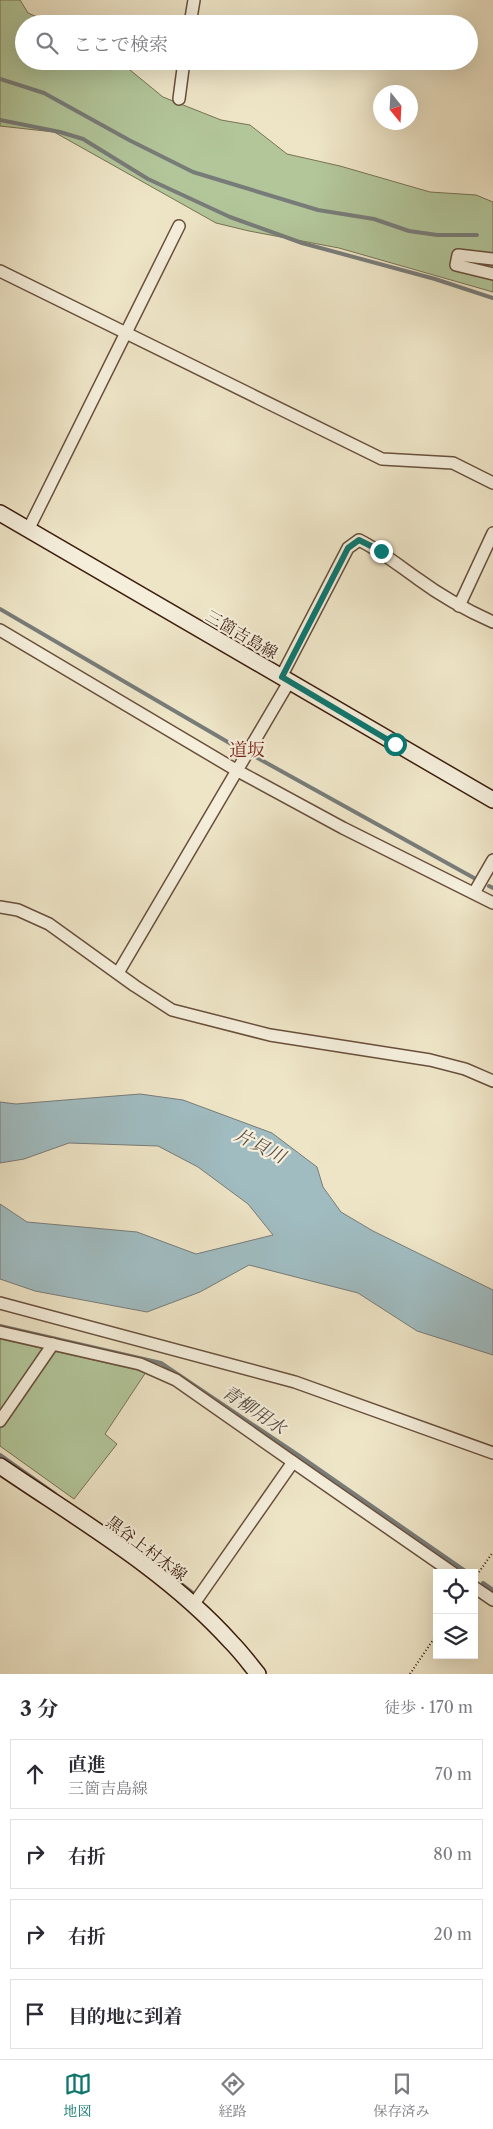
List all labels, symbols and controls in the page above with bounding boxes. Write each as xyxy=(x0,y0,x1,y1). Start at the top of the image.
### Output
search box xyxy=(15,15,478,70)
icon: search xyxy=(33,29,61,57)
text: ここで検索 xyxy=(73,33,168,56)
north arrow xyxy=(373,85,418,130)
route end xyxy=(370,540,393,563)
street label: 三箇吉島線 xyxy=(202,605,282,663)
route start xyxy=(384,733,407,756)
district label: 道坂 xyxy=(229,739,265,761)
water label: 片貝川 xyxy=(231,1124,291,1169)
water label: 青柳用水 xyxy=(218,1381,292,1440)
street label: 黒谷上村木線 xyxy=(103,1511,191,1585)
map controls xyxy=(433,1569,478,1659)
button: locate xyxy=(433,1569,478,1614)
button: layers xyxy=(433,1614,478,1659)
text: 3 分 xyxy=(20,1696,58,1721)
text: 徒歩 · 170 m xyxy=(384,1697,473,1717)
text: 直進 xyxy=(68,1753,106,1776)
icon: ahead xyxy=(21,1760,49,1788)
text: 70 m xyxy=(435,1764,472,1784)
text: 三箇吉島線 xyxy=(68,1778,148,1798)
icon: right xyxy=(21,1840,49,1868)
text: 80 m xyxy=(433,1844,472,1864)
text: 右折 xyxy=(68,1845,106,1868)
icon: right xyxy=(21,1920,49,1948)
text: 20 m xyxy=(433,1924,472,1944)
text: 右折 xyxy=(68,1925,106,1948)
icon: arrive xyxy=(21,2000,49,2028)
text: 目的地に到着 xyxy=(68,2005,182,2028)
tab: 地図 xyxy=(64,2070,92,2120)
tab: 経路 xyxy=(219,2070,247,2120)
tab: 保存済み xyxy=(374,2070,430,2120)

